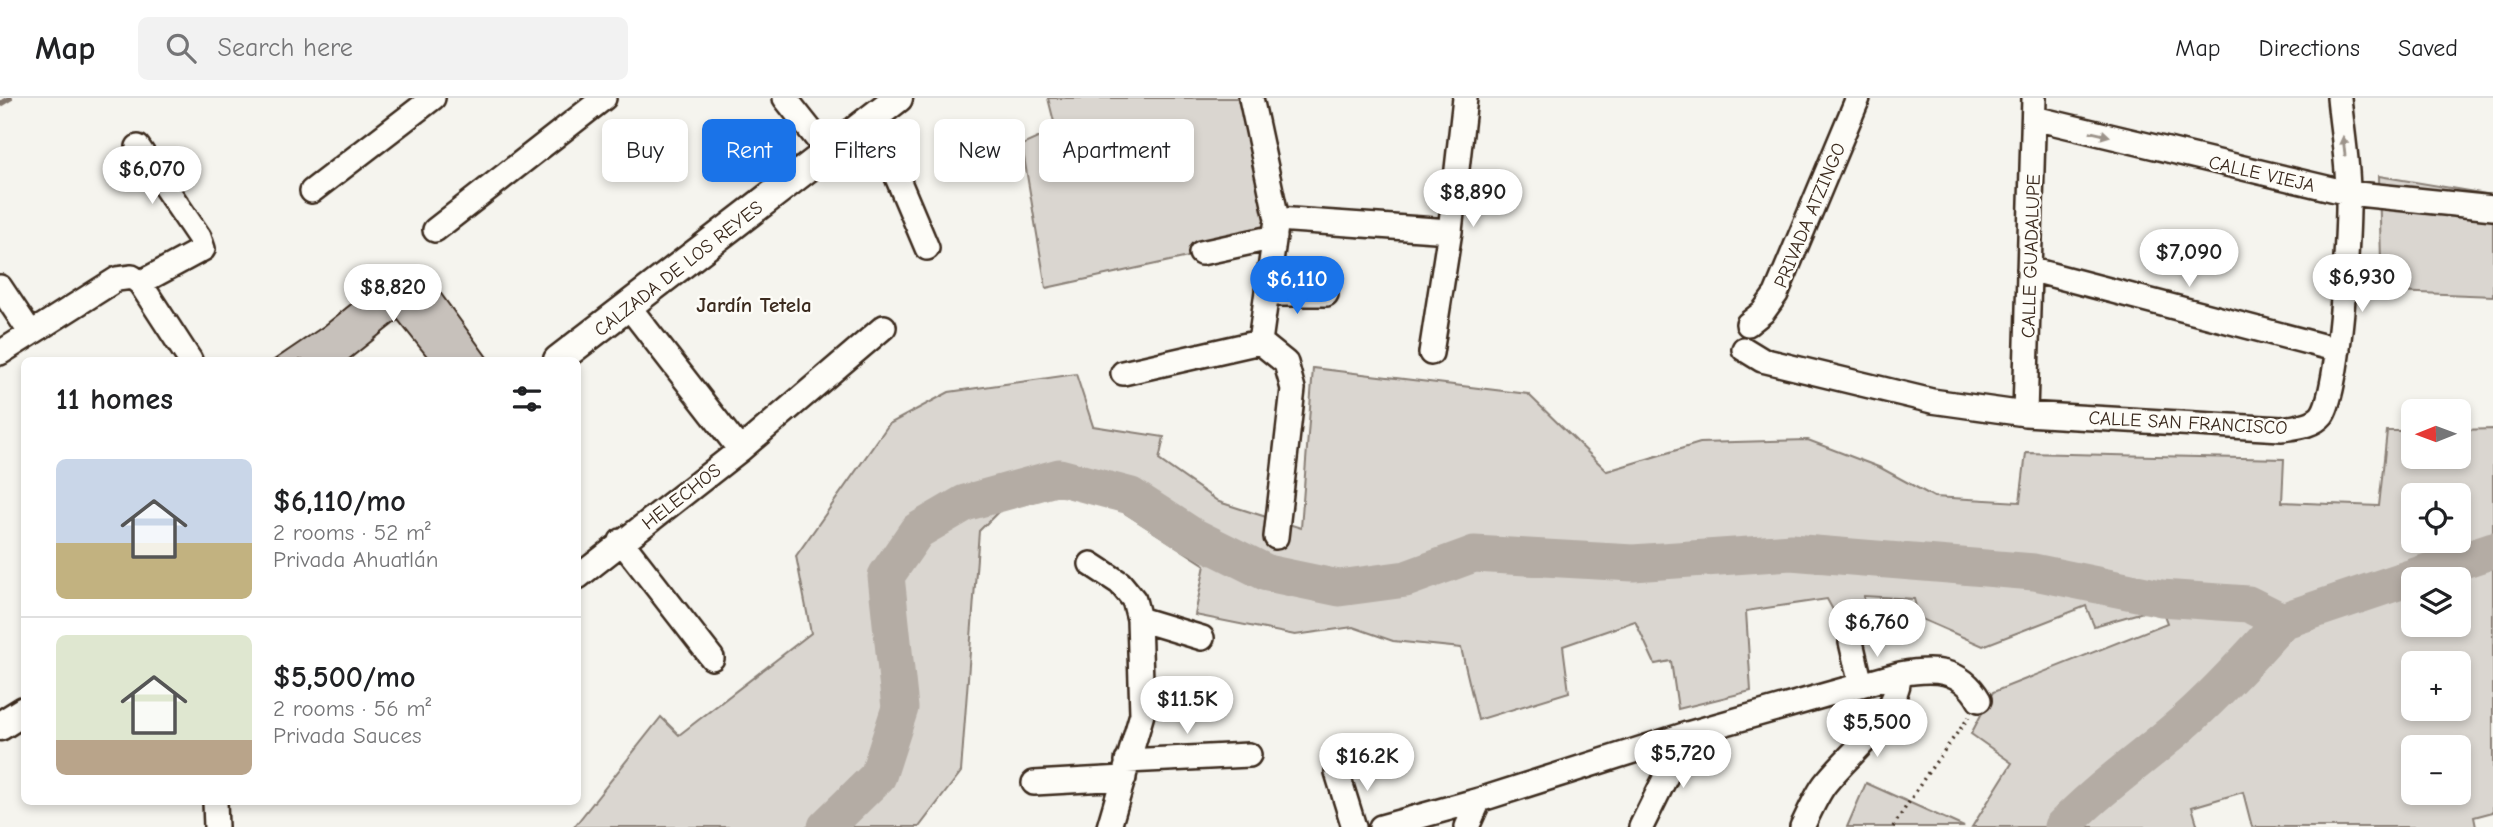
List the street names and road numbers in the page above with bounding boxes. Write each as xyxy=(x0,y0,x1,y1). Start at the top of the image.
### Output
street label: PRIVADA ATZINGO xyxy=(1769,140,1850,291)
street label: CALLE VIEJA xyxy=(2207,151,2317,197)
street label: CALLE GUADALUPE xyxy=(2017,174,2045,338)
street label: CALZADA DE LOS REYES xyxy=(590,196,767,341)
street label: CALLE SAN FRANCISCO xyxy=(2088,407,2288,439)
street label: HELECHOS xyxy=(638,459,725,534)

